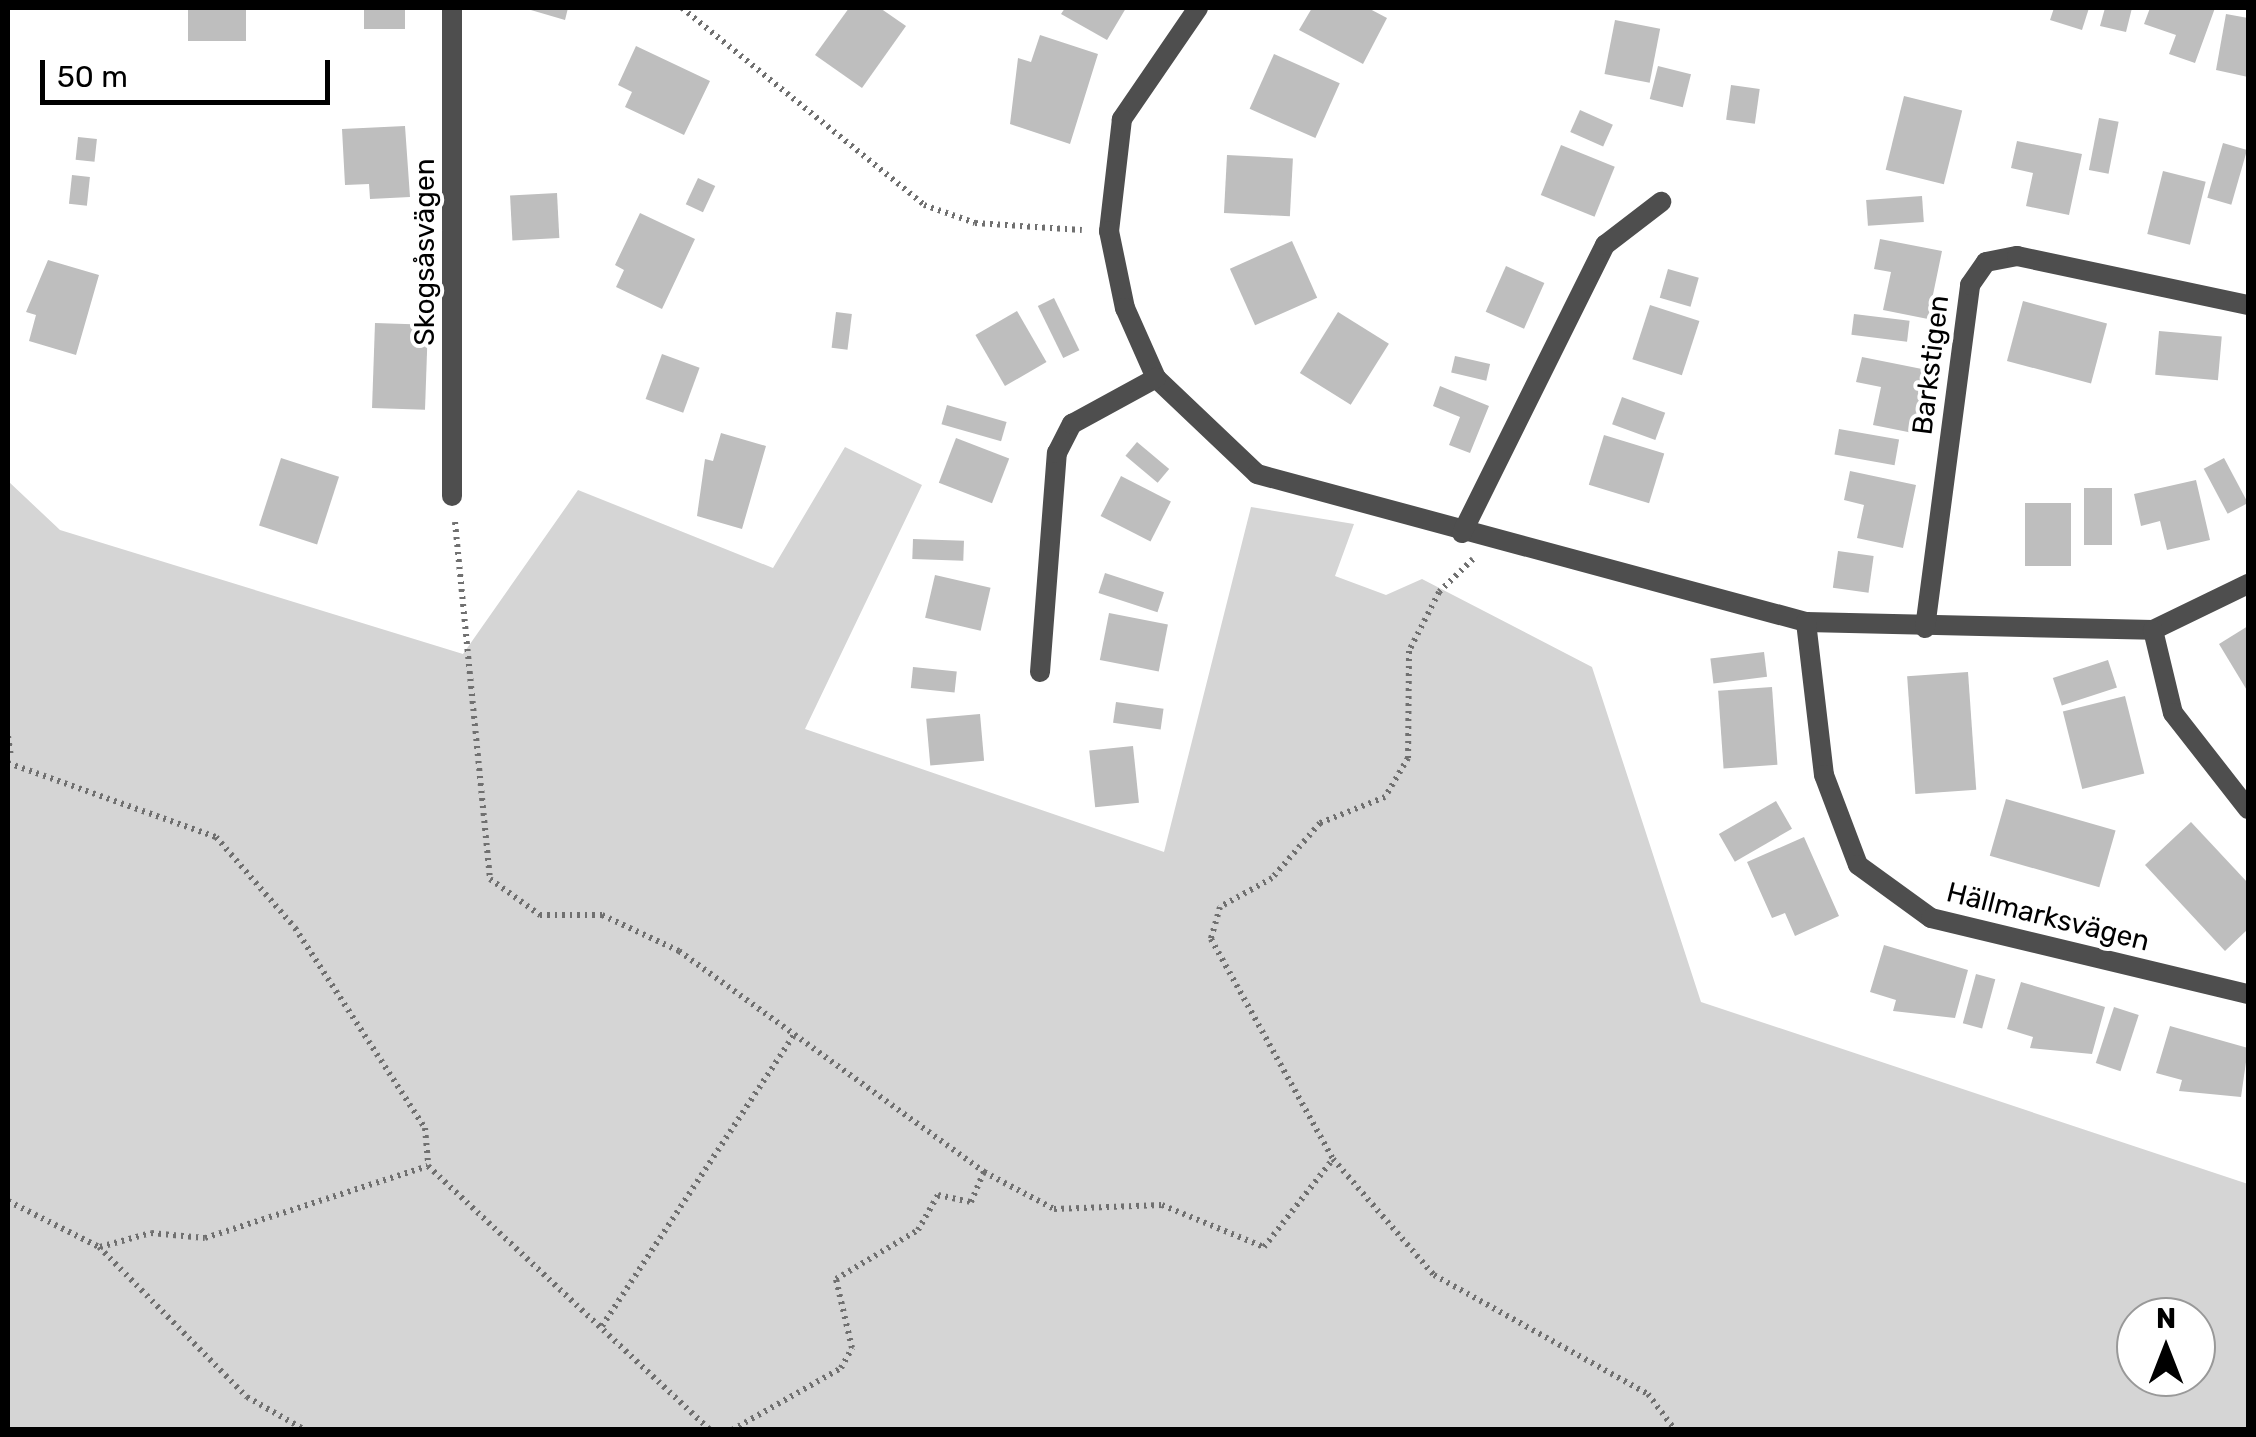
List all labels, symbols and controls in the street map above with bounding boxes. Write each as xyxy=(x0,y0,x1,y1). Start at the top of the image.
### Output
scale bar xyxy=(45,40,335,102)
text: 50 m xyxy=(57,59,128,95)
street label: Skogsåsvägen xyxy=(408,158,442,346)
street label: Barkstigen xyxy=(1906,293,1956,437)
street label: Hällmarksvägen xyxy=(1943,876,2153,958)
north arrow xyxy=(2116,1297,2216,1397)
text: N xyxy=(2156,1302,2176,1335)

